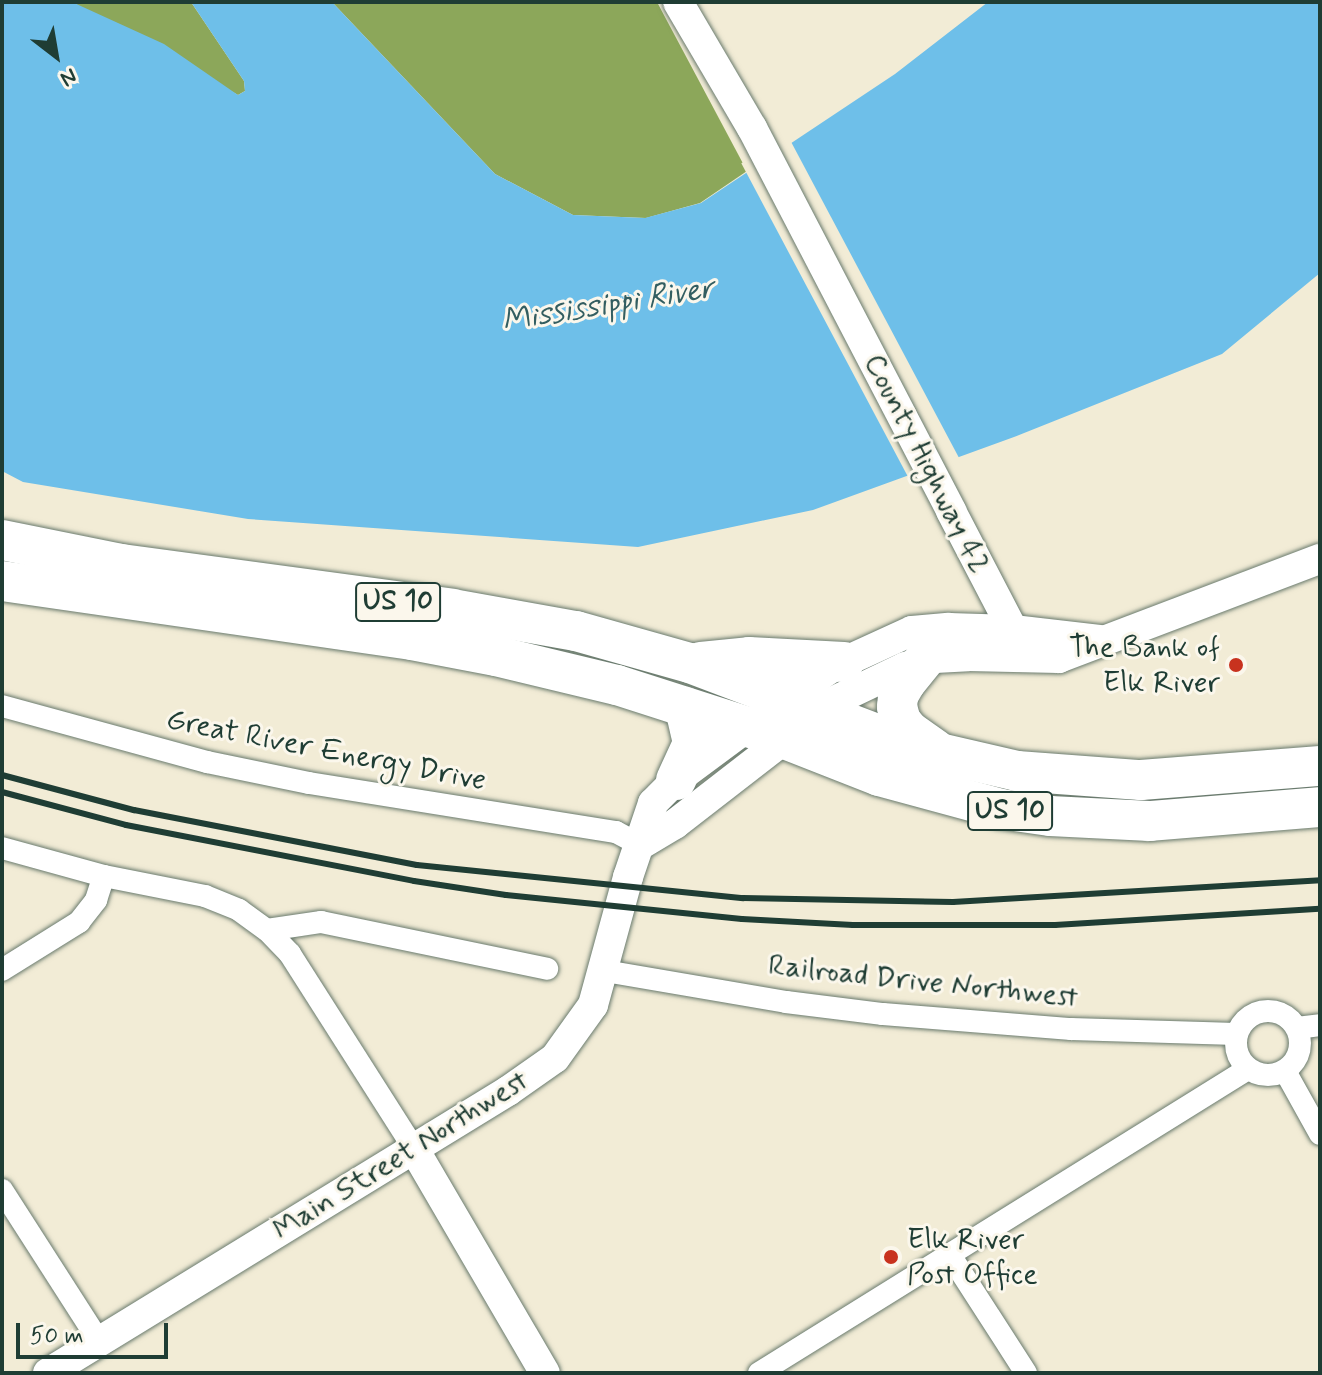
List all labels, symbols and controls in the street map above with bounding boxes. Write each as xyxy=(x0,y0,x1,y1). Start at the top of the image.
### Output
north arrow xyxy=(16,16,96,96)
text: N xyxy=(55,61,82,92)
water label: Mississippi River xyxy=(498,269,718,341)
street label: County Highway 42 xyxy=(855,347,997,581)
road number: US 10 xyxy=(354,578,442,626)
place label: The Bank of Elk River xyxy=(1066,630,1220,700)
marker: The Bank of Elk River xyxy=(1227,656,1245,674)
street label: Great River Energy Drive xyxy=(167,703,485,799)
road number: US 10 xyxy=(966,787,1054,835)
street label: Railroad Drive Northwest xyxy=(768,948,1078,1016)
street label: Main Street Northwest xyxy=(267,1063,535,1249)
place label: Elk River Post Office xyxy=(907,1222,1038,1292)
marker: Elk River Post Office xyxy=(882,1248,900,1266)
scale bar xyxy=(20,1307,172,1357)
text: 50 m xyxy=(30,1321,84,1352)

